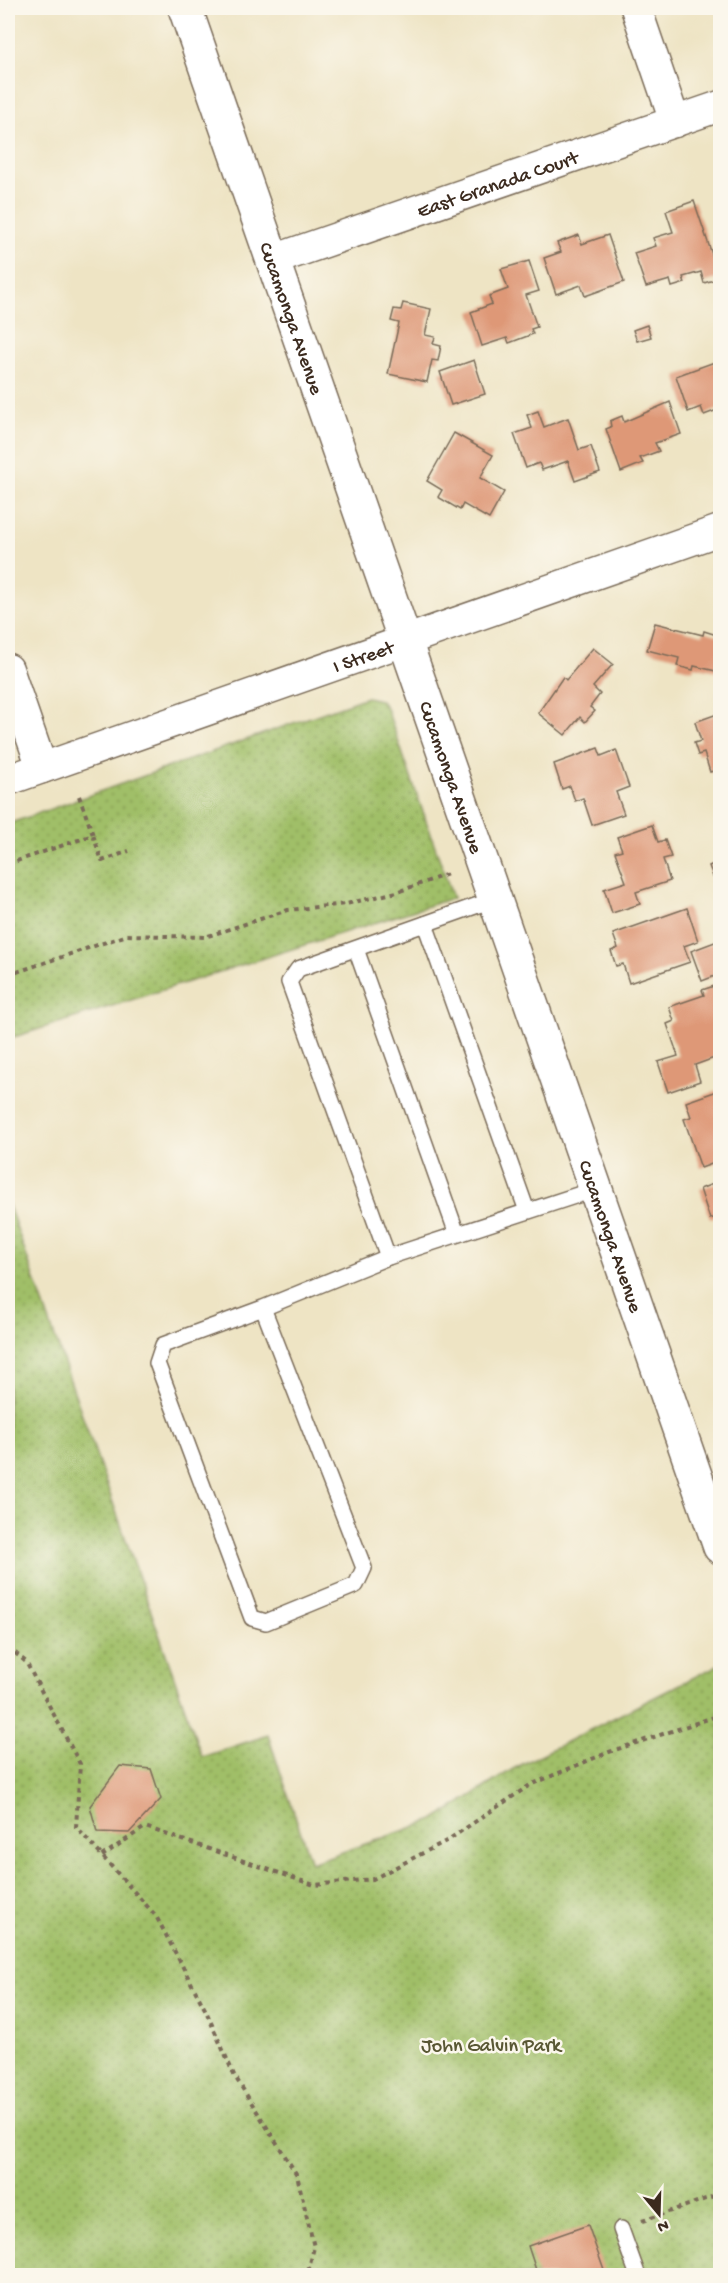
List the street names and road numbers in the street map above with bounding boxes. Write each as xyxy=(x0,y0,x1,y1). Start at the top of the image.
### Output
street label: East Granada Court xyxy=(415,147,583,224)
street label: Cucamonga Avenue xyxy=(252,240,327,399)
street label: I Street xyxy=(330,637,399,680)
street label: Cucamonga Avenue xyxy=(412,699,486,858)
street label: Cucamonga Avenue xyxy=(571,1158,646,1317)

